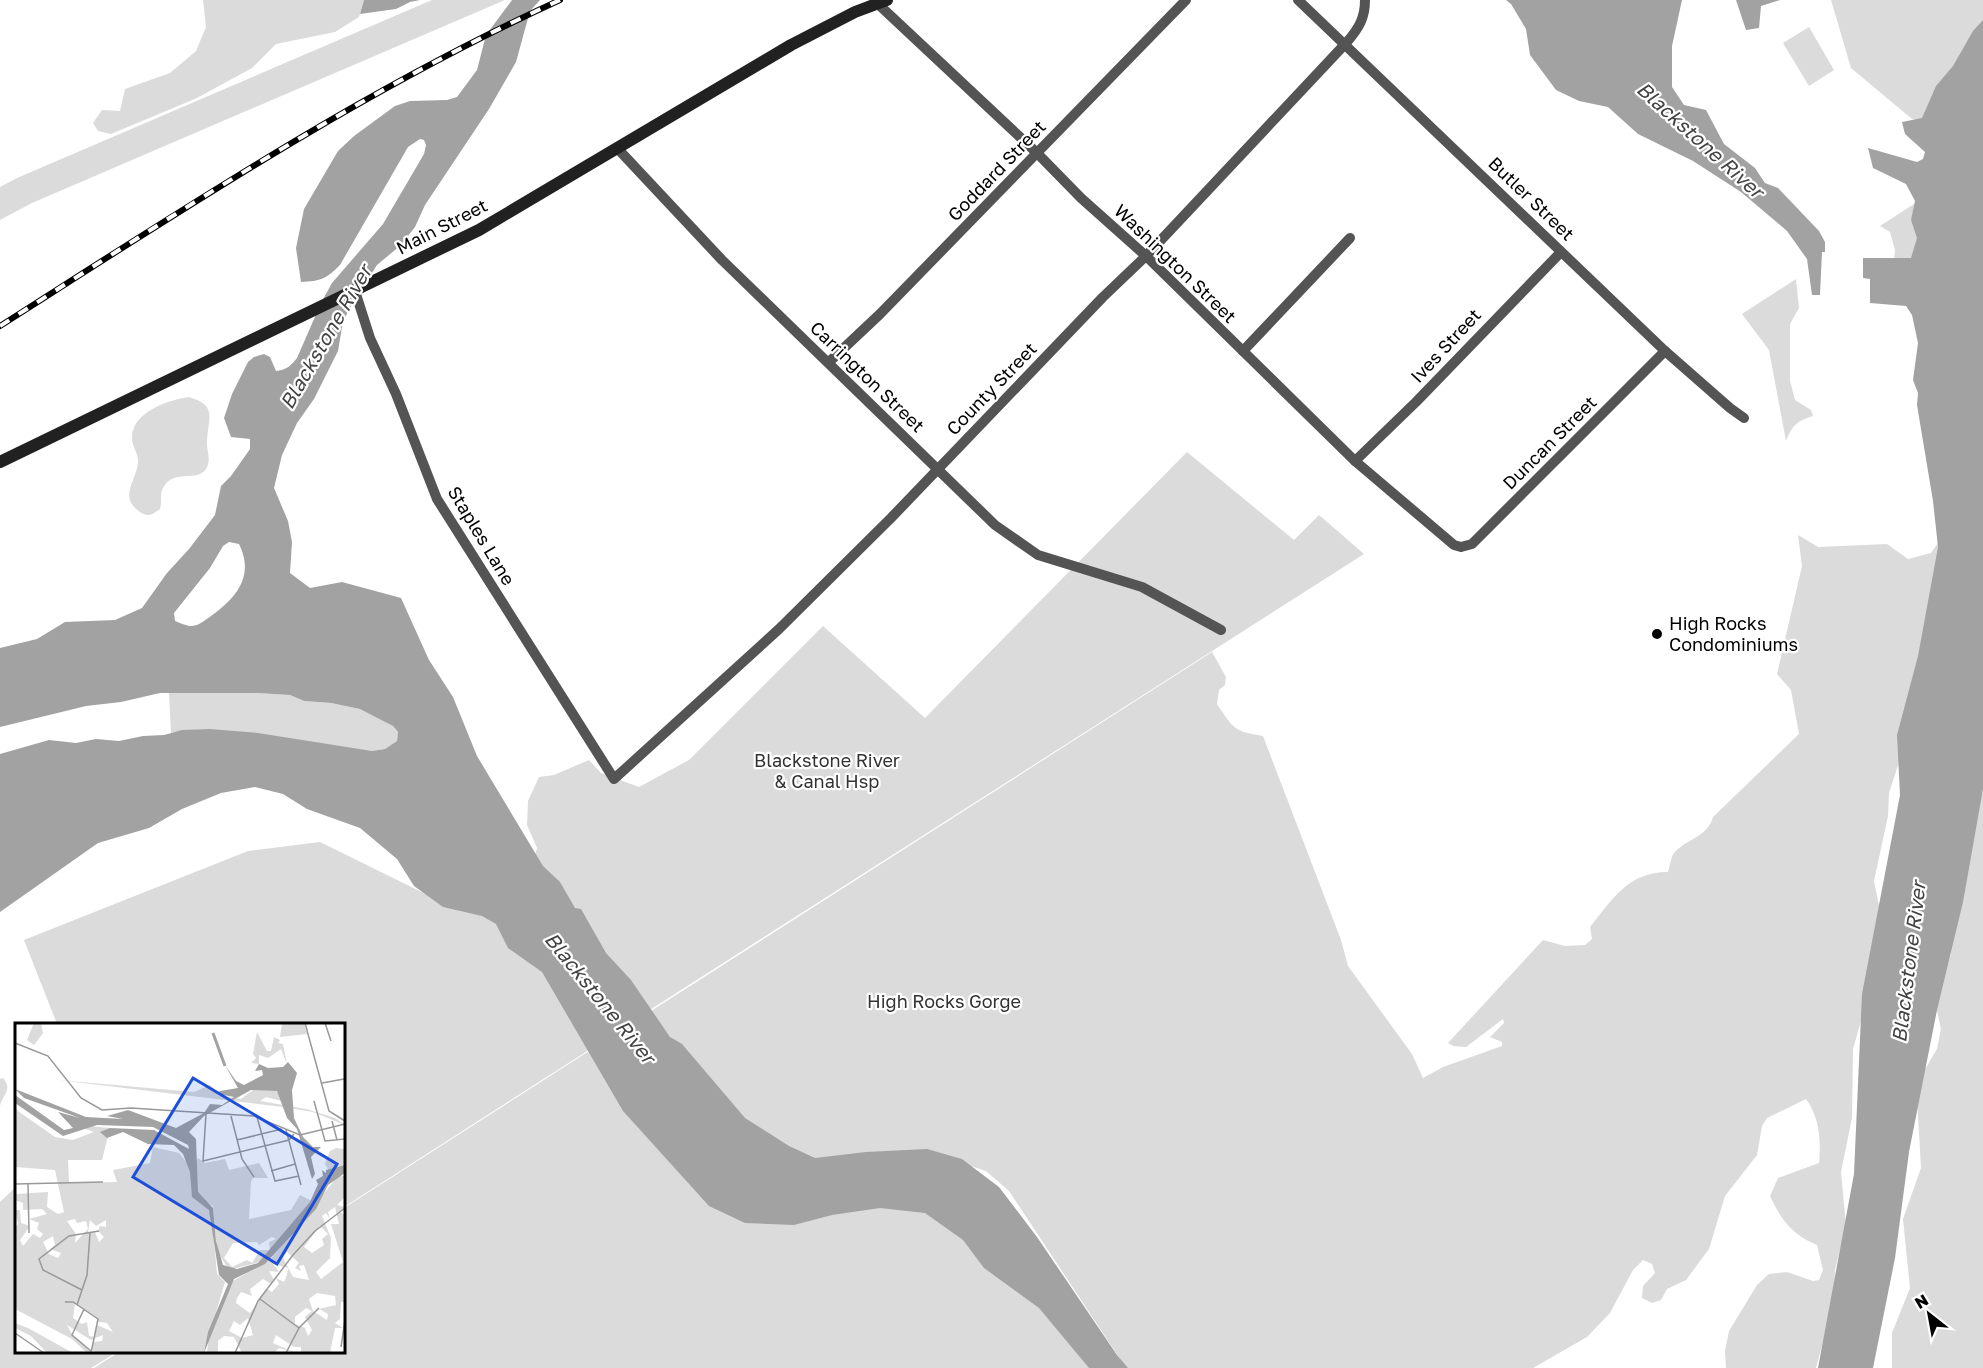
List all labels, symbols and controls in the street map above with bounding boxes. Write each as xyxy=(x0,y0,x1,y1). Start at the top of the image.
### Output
water label: Blackstone River xyxy=(1632,76,1771,204)
street label: Goddard Street xyxy=(943,115,1050,225)
street label: Butler Street xyxy=(1484,152,1579,245)
street label: Main Street xyxy=(392,194,491,258)
street label: Washington Street xyxy=(1110,199,1241,327)
water label: Blackstone River xyxy=(274,258,378,413)
street label: Ives Street xyxy=(1405,304,1485,387)
street label: Carrington Street xyxy=(806,316,929,436)
street label: County Street xyxy=(942,337,1041,439)
street label: Duncan Street xyxy=(1498,391,1601,494)
street label: Staples Lane xyxy=(444,482,520,589)
place label: High Rocks Condominiums xyxy=(1669,612,1798,655)
marker: High Rocks Condominiums xyxy=(1650,627,1664,641)
park label: Blackstone River & Canal Hsp xyxy=(754,749,900,792)
water label: Blackstone River xyxy=(1886,877,1930,1044)
water label: Blackstone River xyxy=(540,927,663,1070)
park label: High Rocks Gorge xyxy=(867,990,1021,1012)
inset map xyxy=(15,1023,345,1353)
north arrow xyxy=(1899,1284,1959,1344)
text: N xyxy=(1911,1289,1932,1313)

